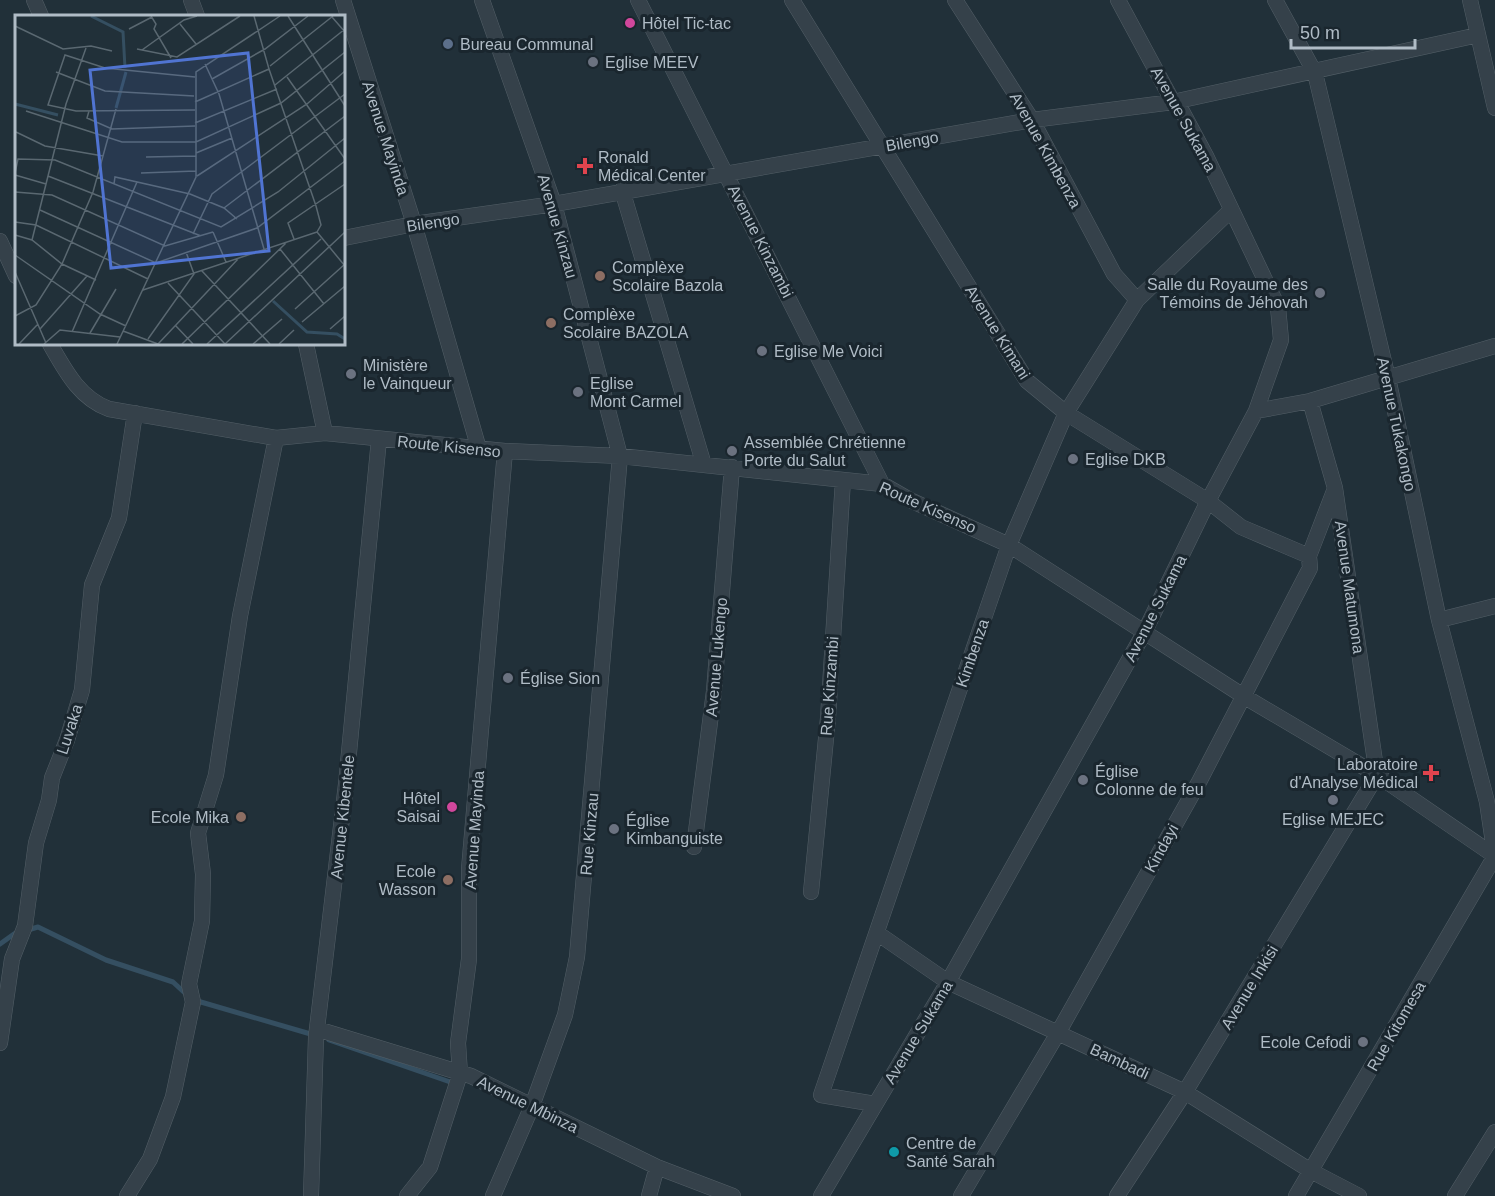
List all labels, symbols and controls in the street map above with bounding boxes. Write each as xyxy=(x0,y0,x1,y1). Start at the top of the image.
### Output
scale bar xyxy=(1291,12,1416,50)
inset map xyxy=(15,15,345,345)
place label: Hôtel Tic-tac xyxy=(642,15,731,32)
marker: Hôtel Tic-tac xyxy=(623,16,637,30)
text: 50 m xyxy=(1300,23,1340,43)
place label: Bureau Communal xyxy=(460,36,593,53)
marker: Bureau Communal xyxy=(441,37,455,51)
place label: Eglise MEEV xyxy=(605,54,699,71)
marker: Eglise MEEV xyxy=(586,55,600,69)
street label: Avenue Sukama xyxy=(1148,64,1219,175)
street label: Avenue Mayinda xyxy=(359,79,412,197)
street label: Avenue Kimbenza xyxy=(1007,89,1084,211)
street label: Bilengo xyxy=(884,128,940,154)
place label: Ronald Médical Center xyxy=(598,149,706,184)
marker: Ronald Médical Center xyxy=(576,157,594,175)
street label: Avenue Kinzau xyxy=(535,172,580,280)
street label: Avenue Kinzambi xyxy=(725,182,796,300)
street label: Bilengo xyxy=(405,210,461,235)
place label: Complèxe Scolaire Bazola xyxy=(612,259,723,294)
marker: Complèxe Scolaire Bazola xyxy=(593,269,607,283)
place label: Salle du Royaume des Témoins de Jéhovah xyxy=(1147,276,1308,311)
street label: Avenue Kimani xyxy=(962,282,1033,382)
marker: Salle du Royaume des Témoins de Jéhovah xyxy=(1313,286,1327,300)
place label: Complèxe Scolaire BAZOLA xyxy=(563,306,689,341)
marker: Complèxe Scolaire BAZOLA xyxy=(544,316,558,330)
place label: Eglise Me Voici xyxy=(774,343,883,360)
marker: Eglise Me Voici xyxy=(755,344,769,358)
street label: Avenue Tukakongo xyxy=(1374,355,1419,493)
place label: Ministère le Vainqueur xyxy=(363,357,452,392)
marker: Ministère le Vainqueur xyxy=(344,367,358,381)
place label: Eglise Mont Carmel xyxy=(590,375,682,410)
marker: Eglise Mont Carmel xyxy=(571,385,585,399)
street label: Route Kisenso xyxy=(396,433,502,460)
place label: Assemblée Chrétienne Porte du Salut xyxy=(744,434,906,469)
marker: Assemblée Chrétienne Porte du Salut xyxy=(725,444,739,458)
place label: Eglise DKB xyxy=(1085,451,1166,468)
marker: Eglise DKB xyxy=(1066,452,1080,466)
street label: Route Kisenso xyxy=(877,479,979,536)
street label: Avenue Matumona xyxy=(1332,520,1367,655)
street label: Avenue Sukama xyxy=(1121,552,1190,664)
street label: Avenue Lukengo xyxy=(703,597,730,717)
street label: Kimbenza xyxy=(953,617,992,690)
street label: Rue Kinzambi xyxy=(818,636,841,736)
place label: Église Sion xyxy=(520,669,600,687)
marker: Église Sion xyxy=(501,671,515,685)
street label: Luvaka xyxy=(53,702,86,756)
street label: Avenue Kibentele xyxy=(328,754,358,880)
place label: Laboratoire d'Analyse Médical xyxy=(1290,756,1418,791)
place label: Église Colonne de feu xyxy=(1095,762,1204,798)
marker: Laboratoire d'Analyse Médical xyxy=(1422,764,1440,782)
street label: Avenue Mayinda xyxy=(462,770,487,890)
marker: Église Colonne de feu xyxy=(1076,773,1090,787)
place label: Hôtel Saisai xyxy=(396,790,440,825)
street label: Rue Kinzau xyxy=(577,792,602,876)
marker: Eglise MEJEC xyxy=(1326,793,1340,807)
marker: Hôtel Saisai xyxy=(445,800,459,814)
place label: Ecole Mika xyxy=(151,809,229,826)
marker: Ecole Mika xyxy=(234,810,248,824)
place label: Église Kimbanguiste xyxy=(626,811,723,847)
place label: Eglise MEJEC xyxy=(1282,811,1384,828)
street label: Kindayi xyxy=(1141,821,1182,875)
marker: Église Kimbanguiste xyxy=(607,822,621,836)
place label: Ecole Wasson xyxy=(379,863,436,898)
marker: Ecole Wasson xyxy=(441,873,455,887)
street label: Avenue Inkisi xyxy=(1218,942,1281,1032)
street label: Avenue Sukama xyxy=(881,978,956,1087)
street label: Rue Kitomesa xyxy=(1364,978,1429,1074)
place label: Ecole Cefodi xyxy=(1260,1034,1351,1051)
marker: Ecole Cefodi xyxy=(1356,1035,1370,1049)
street label: Bambadi xyxy=(1088,1040,1152,1083)
street label: Avenue Mbinza xyxy=(475,1073,581,1136)
place label: Centre de Santé Sarah xyxy=(906,1135,995,1170)
marker: Centre de Santé Sarah xyxy=(887,1145,901,1159)

